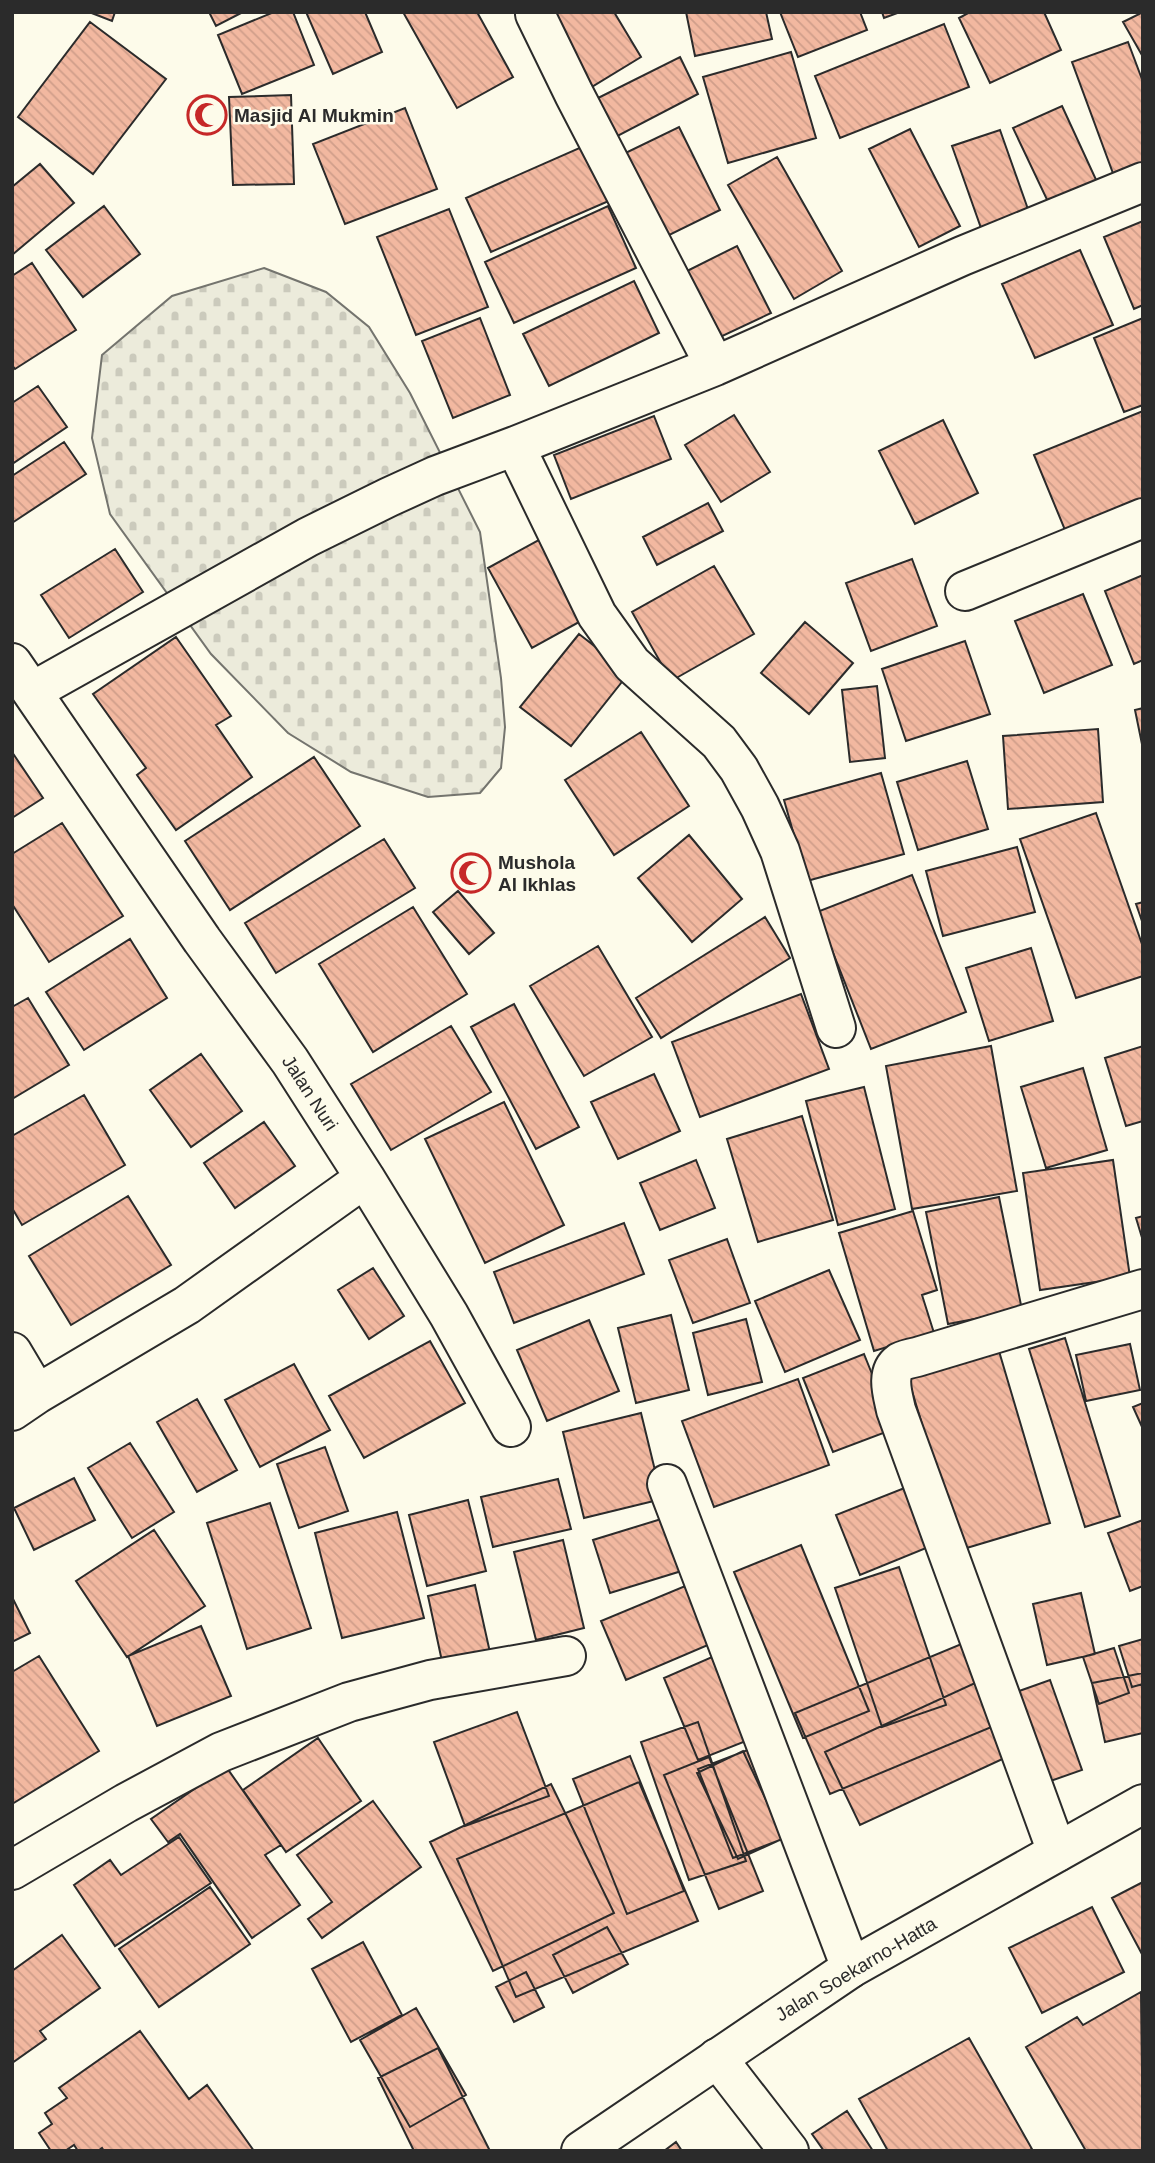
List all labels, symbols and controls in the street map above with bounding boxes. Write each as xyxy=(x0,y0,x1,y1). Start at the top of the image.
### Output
mosque icon: Masjid Al Mukmin xyxy=(186,94,228,136)
place label: Masjid Al Mukmin xyxy=(234,105,394,126)
mosque icon: Mushola Al Ikhlas xyxy=(450,852,492,894)
place label: Mushola Al Ikhlas xyxy=(498,852,576,895)
street label: Jalan Nuri xyxy=(278,1051,342,1135)
street label: Jalan Soekarno-Hatta xyxy=(772,1912,941,2025)

